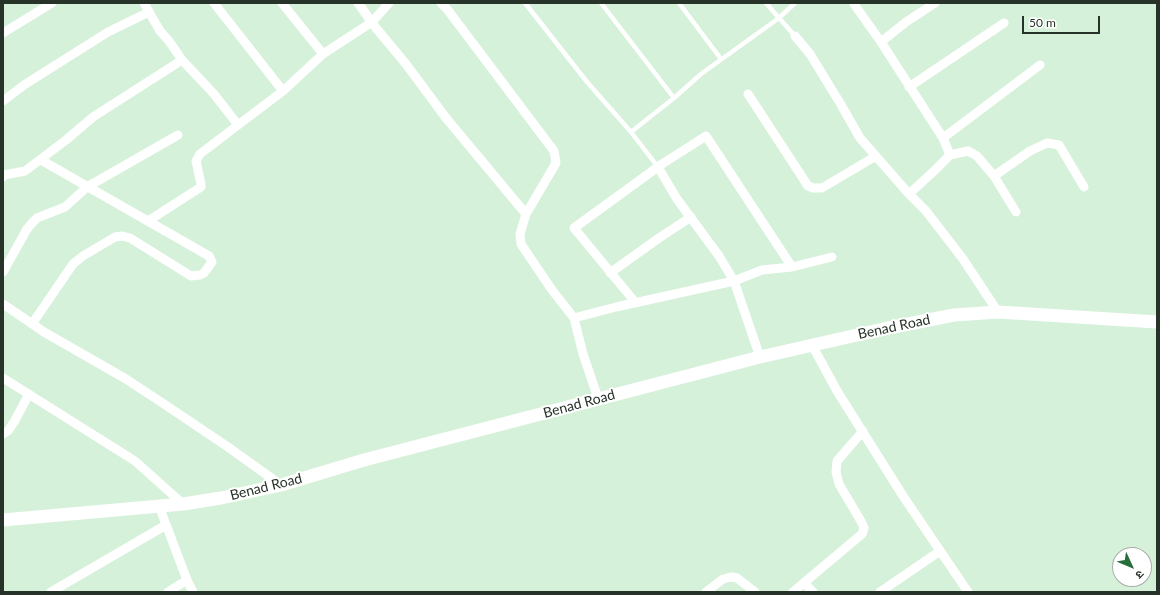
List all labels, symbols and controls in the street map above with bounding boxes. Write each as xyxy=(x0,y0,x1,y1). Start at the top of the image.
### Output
scale bar xyxy=(1024,8,1102,34)
text: 50 m xyxy=(1029,15,1056,30)
street label: Benad Road xyxy=(856,311,932,343)
street label: Benad Road xyxy=(541,386,617,422)
street label: Benad Road xyxy=(228,470,304,504)
north arrow xyxy=(1112,547,1152,587)
text: उ xyxy=(1133,568,1147,582)

